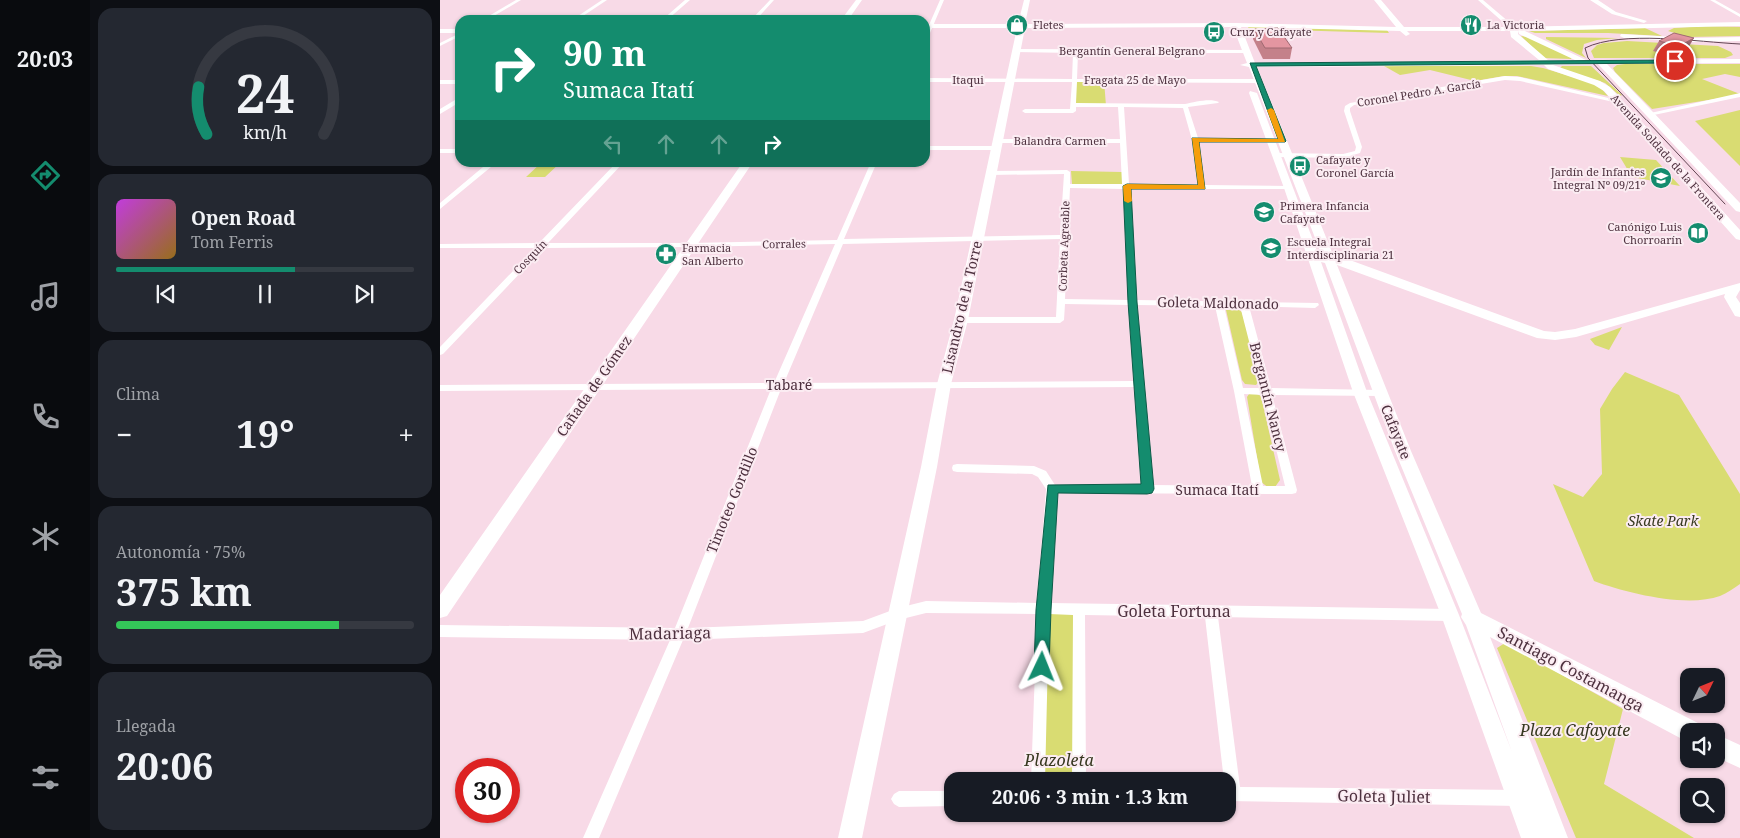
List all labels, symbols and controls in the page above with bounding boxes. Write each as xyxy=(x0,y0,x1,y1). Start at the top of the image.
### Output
shop icon: Fletes xyxy=(1005,13,1029,37)
restaurant icon: La Victoria xyxy=(1459,13,1483,37)
place label: Fletes xyxy=(1033,17,1064,32)
place label: La Victoria xyxy=(1487,17,1544,32)
bus stop icon: Cruz y Cafayate xyxy=(1202,20,1226,44)
place label: Cruz y Cafayate xyxy=(1230,24,1312,39)
text: 90 m xyxy=(563,29,646,76)
icon: right xyxy=(480,35,545,100)
pin xyxy=(1654,40,1696,82)
text: 20:03 xyxy=(17,43,73,73)
street label: Bergantín General Belgrano xyxy=(1059,43,1205,58)
icon: arrive xyxy=(1661,47,1689,75)
text: 24 xyxy=(236,57,294,128)
street label: Itaqui xyxy=(952,72,984,87)
street label: Fragata 25 de Mayo xyxy=(1084,72,1186,87)
text: Sumaca Itatí xyxy=(563,74,694,104)
street label: Coronel Pedro A. García xyxy=(1356,75,1482,110)
street label: Avenida Soldado de la Frontera xyxy=(1608,91,1729,223)
text: km/h xyxy=(243,120,287,144)
icon: left xyxy=(599,130,627,158)
icon: ahead xyxy=(652,130,680,158)
icon: ahead xyxy=(705,130,733,158)
icon: right xyxy=(758,130,786,158)
street label: Balandra Carmen xyxy=(1014,133,1106,148)
place label: Cafayate y Coronel García xyxy=(1316,152,1394,180)
bus stop icon: Cafayate y Coronel García xyxy=(1288,154,1312,178)
icon: directions xyxy=(28,158,63,193)
place label: Jardín de Infantes Integral Nº 09/21º xyxy=(1550,164,1645,192)
school or university icon: Jardín de Infantes Integral Nº 09/21º xyxy=(1649,166,1673,190)
place label: Primera Infancia Cafayate xyxy=(1280,198,1369,226)
street label: Corbeta Agreable xyxy=(1054,200,1073,292)
school or university icon: Primera Infancia Cafayate xyxy=(1252,200,1276,224)
text: Open Road xyxy=(191,205,296,231)
place label: Canónigo Luis Chorroarín xyxy=(1608,219,1682,247)
library icon: Canónigo Luis Chorroarín xyxy=(1686,221,1710,245)
text: Tom Ferris xyxy=(191,231,273,253)
place label: Escuela Integral Interdisciplinaria 21 xyxy=(1287,234,1394,262)
street label: Cosquín xyxy=(510,236,550,277)
street label: Corrales xyxy=(762,236,806,251)
school or university icon: Escuela Integral Interdisciplinaria 21 xyxy=(1259,236,1283,260)
street label: Lisandro de la Torre xyxy=(937,239,986,375)
place label: Farmacia San Alberto xyxy=(682,240,743,268)
pharmacy icon: Farmacia San Alberto xyxy=(654,242,678,266)
icon: music xyxy=(28,279,63,314)
icon: previous xyxy=(152,280,180,308)
icon: pause xyxy=(251,280,279,308)
icon: next xyxy=(350,280,378,308)
street label: Goleta Maldonado xyxy=(1157,292,1279,313)
street label: Cañada de Gómez xyxy=(552,331,636,440)
street label: Bergantín Nancy xyxy=(1246,340,1291,454)
street label: Tabaré xyxy=(766,375,812,394)
text: Clima xyxy=(116,383,160,405)
icon: phone xyxy=(28,399,63,434)
street label: Cafayate xyxy=(1377,402,1416,462)
text: 19° xyxy=(236,407,294,459)
text: − xyxy=(116,415,132,453)
text: + xyxy=(398,415,414,453)
street label: Timoteo Gordillo xyxy=(702,444,762,556)
street label: Sumaca Itatí xyxy=(1175,480,1259,499)
park label: Skate Park xyxy=(1628,511,1699,530)
icon: climate xyxy=(28,519,63,554)
text: Autonomía · 75% xyxy=(116,541,245,563)
text: 375 km xyxy=(116,565,252,617)
street label: Goleta Fortuna xyxy=(1117,600,1231,622)
street label: Madariaga xyxy=(629,621,711,645)
street label: Santiago Costamanga xyxy=(1494,621,1648,717)
icon: car xyxy=(28,640,63,675)
position arrow xyxy=(1015,640,1067,692)
north arrow xyxy=(1680,668,1725,712)
map controls xyxy=(1680,668,1725,823)
text: Llegada xyxy=(116,715,176,737)
park label: Plaza Cafayate xyxy=(1519,719,1630,741)
button: sound xyxy=(1680,723,1725,768)
text: 20:06 xyxy=(116,739,213,791)
park label: Plazoleta xyxy=(1023,749,1094,771)
speed limit sign: 30 xyxy=(455,758,520,823)
icon: filters xyxy=(28,760,63,795)
button: search xyxy=(1680,778,1725,823)
text: 20:06 · 3 min · 1.3 km xyxy=(992,784,1188,810)
street label: Goleta Juliet xyxy=(1337,784,1431,808)

